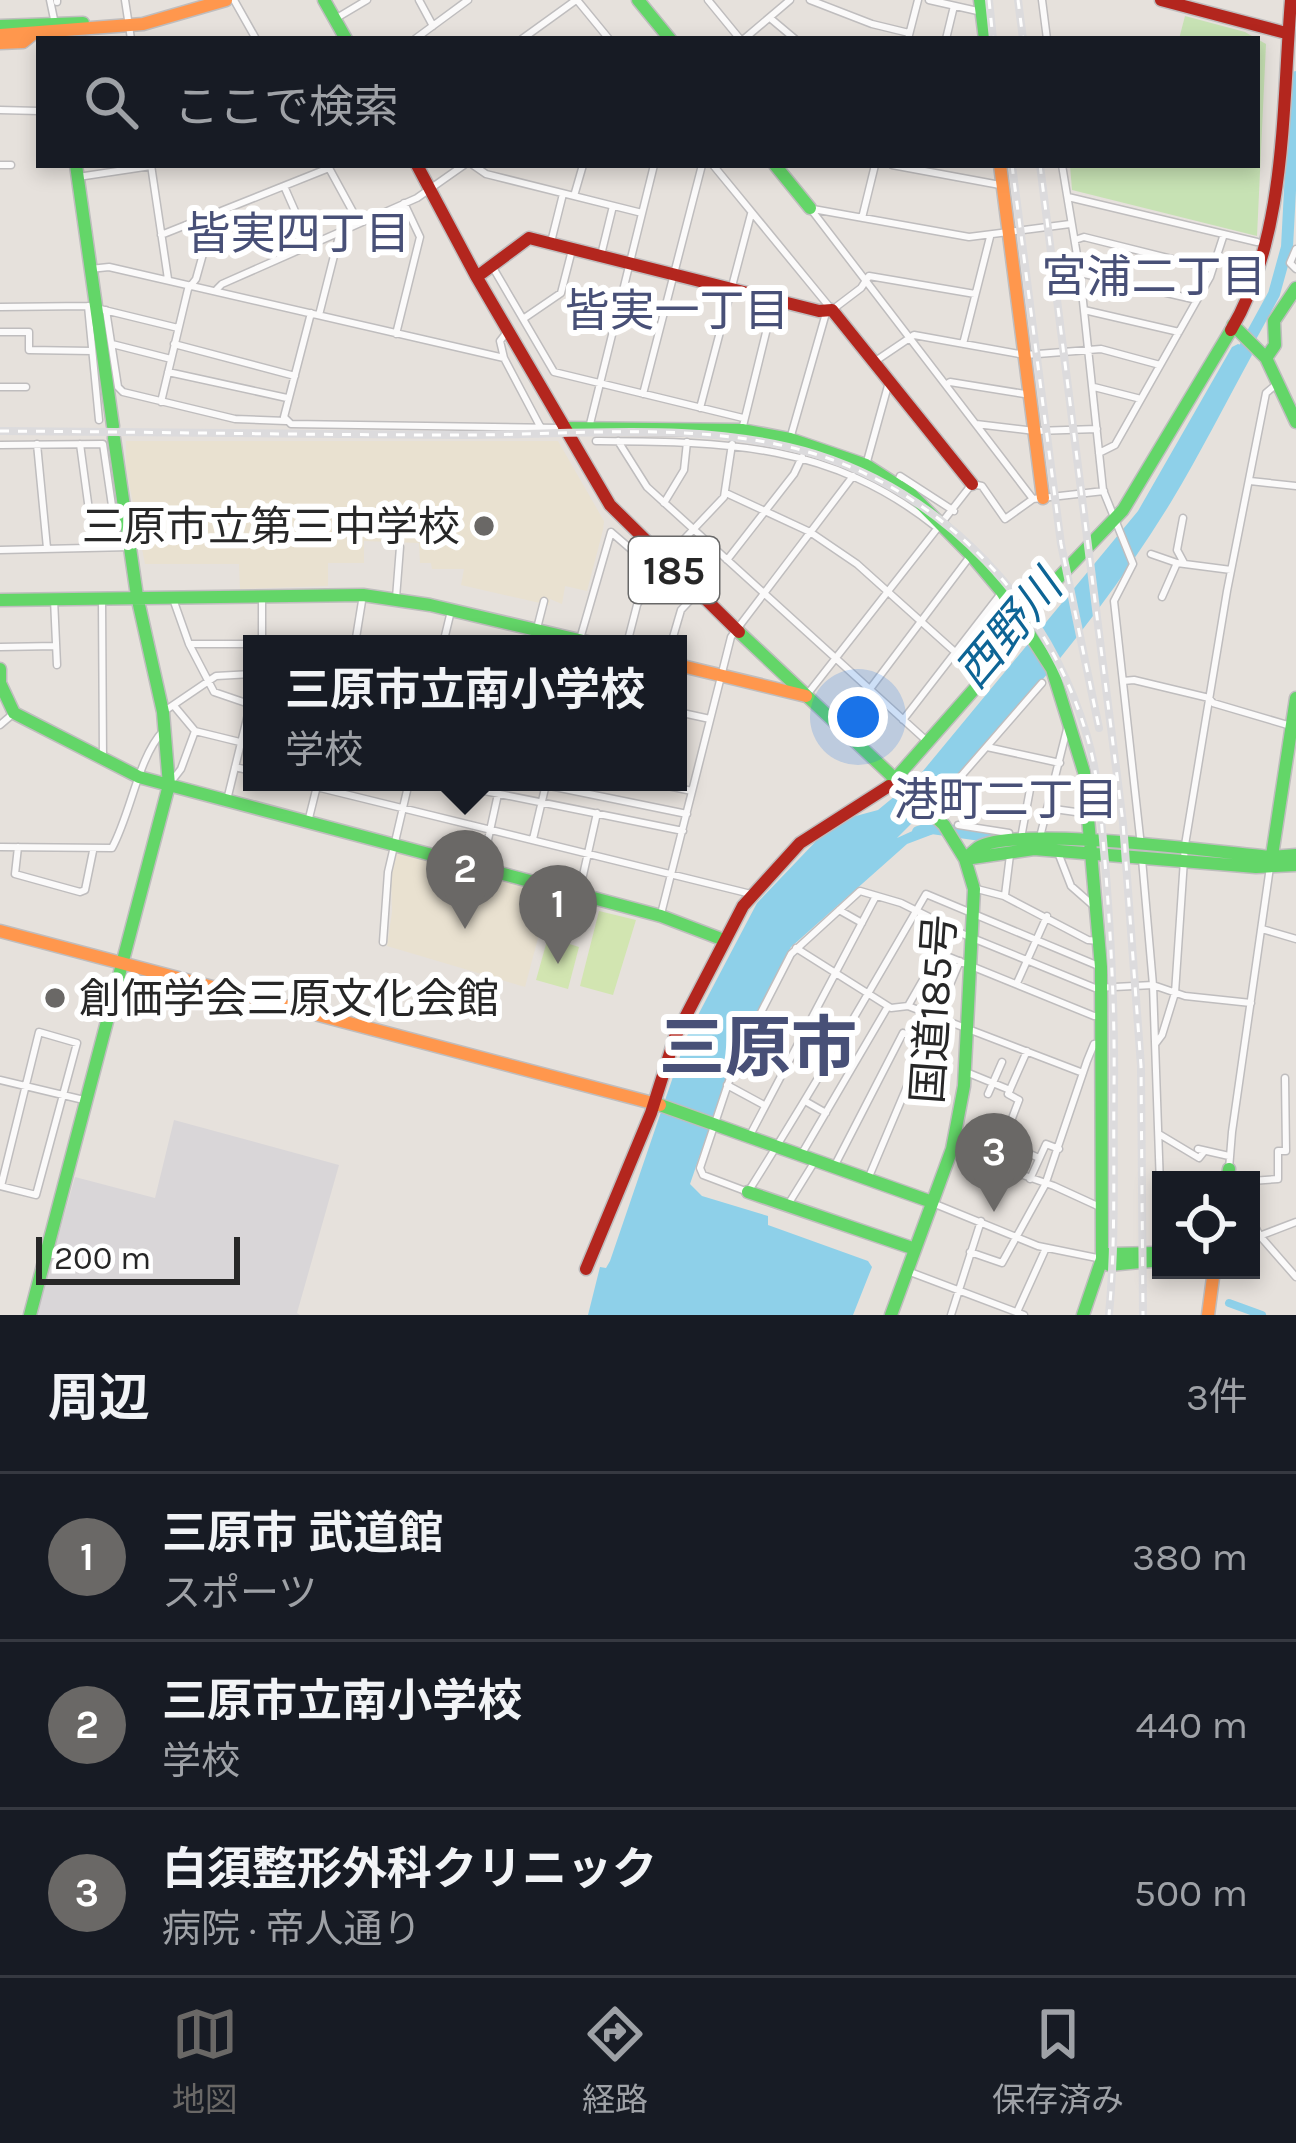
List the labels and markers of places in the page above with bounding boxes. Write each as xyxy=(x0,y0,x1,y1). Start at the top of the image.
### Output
place label: 三原市立第三中学校 xyxy=(82,502,460,552)
marker: 三原市立第三中学校 xyxy=(471,513,497,539)
pin: 2 xyxy=(426,830,504,929)
pin: 1 xyxy=(519,865,597,964)
place label: 創価学会三原文化会館 xyxy=(79,974,499,1024)
marker: 創価学会三原文化会館 xyxy=(42,985,68,1011)
pin: 3 xyxy=(955,1113,1033,1212)

